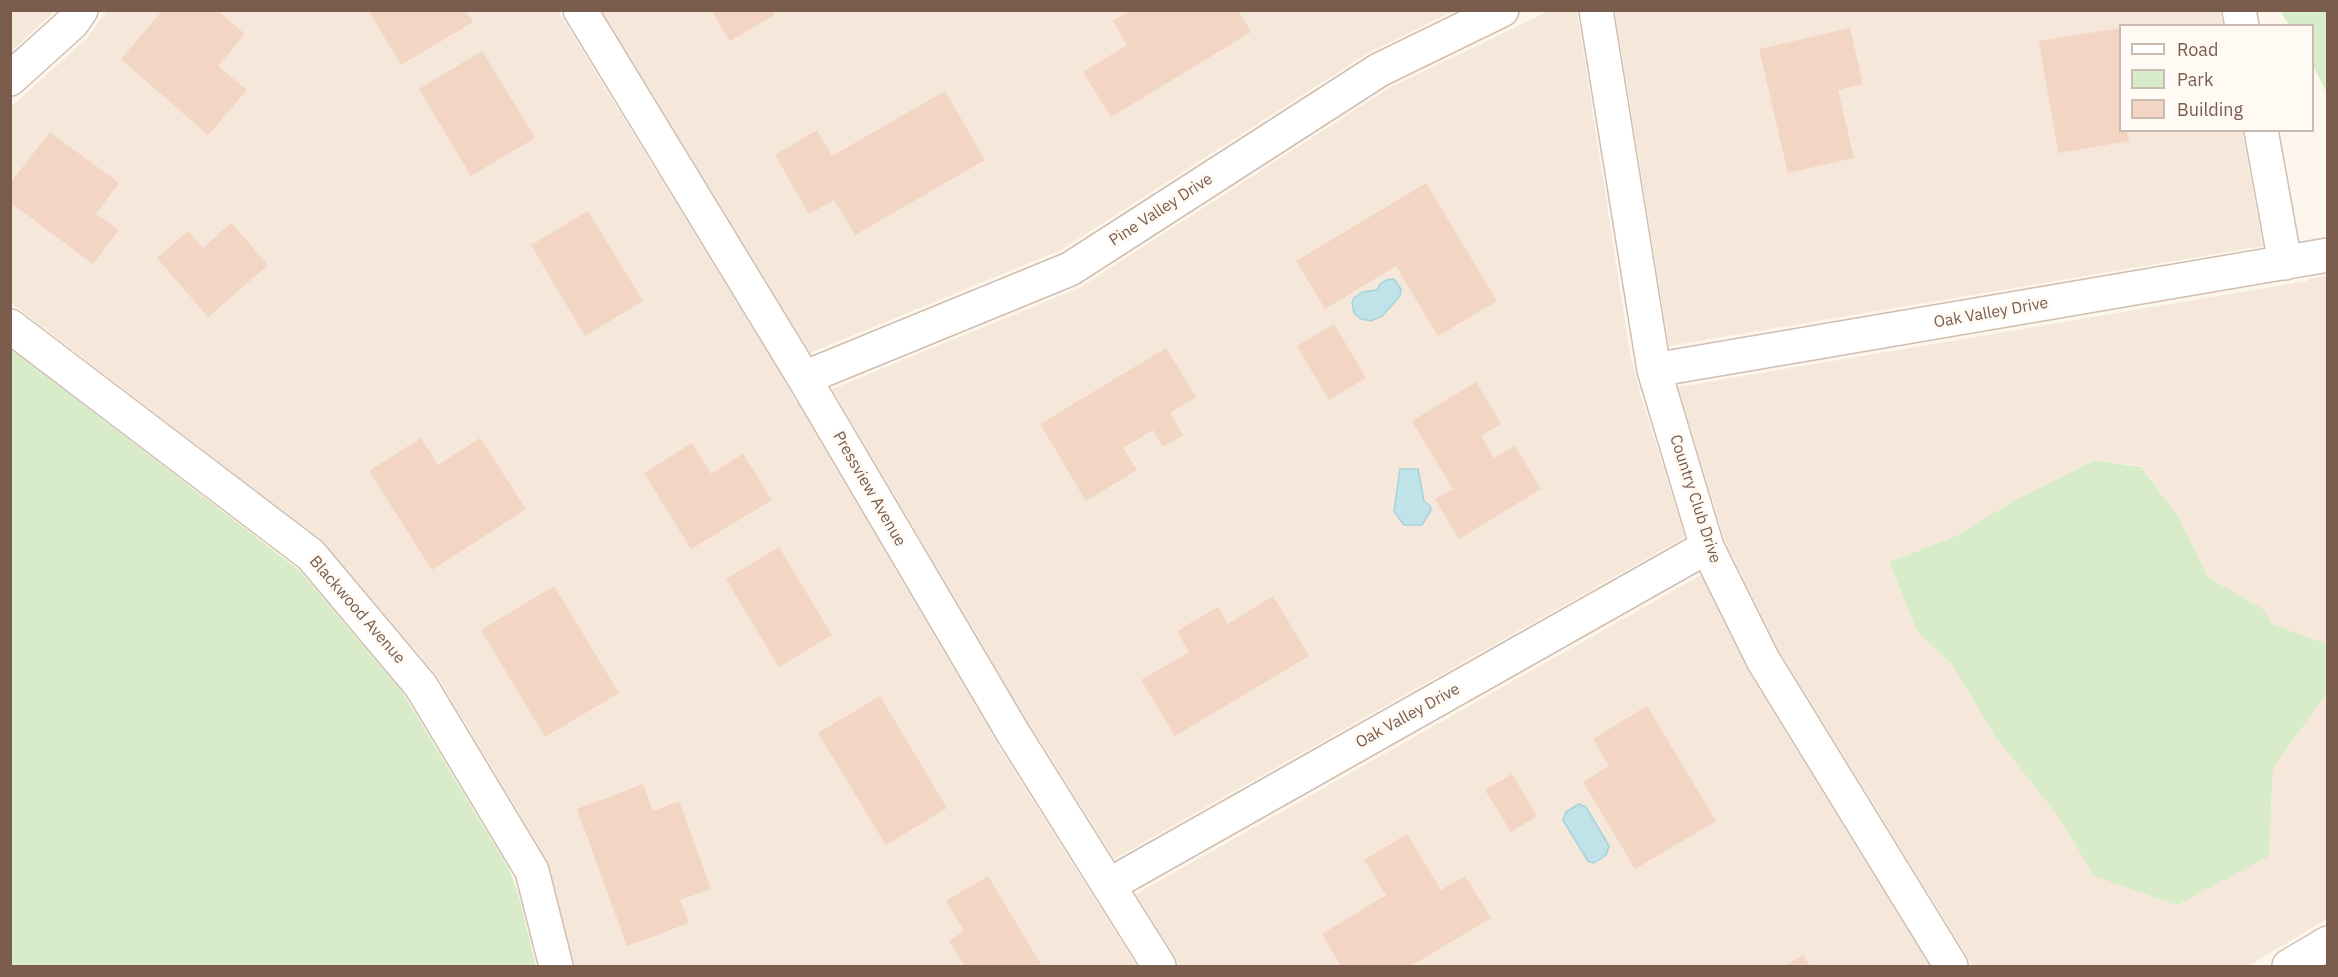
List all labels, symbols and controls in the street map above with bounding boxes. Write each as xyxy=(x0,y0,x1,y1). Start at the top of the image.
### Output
legend xyxy=(2119,24,2314,132)
text: Road xyxy=(2177,38,2218,61)
text: Park xyxy=(2177,68,2213,91)
text: Building xyxy=(2177,98,2243,121)
street label: Pine Valley Drive xyxy=(1106,169,1216,251)
street label: Oak Valley Drive xyxy=(1932,293,2050,333)
street label: Pressview Avenue xyxy=(828,428,910,550)
street label: Country Club Drive xyxy=(1665,432,1725,566)
street label: Blackwood Avenue xyxy=(305,552,409,668)
street label: Oak Valley Drive xyxy=(1353,679,1463,753)

